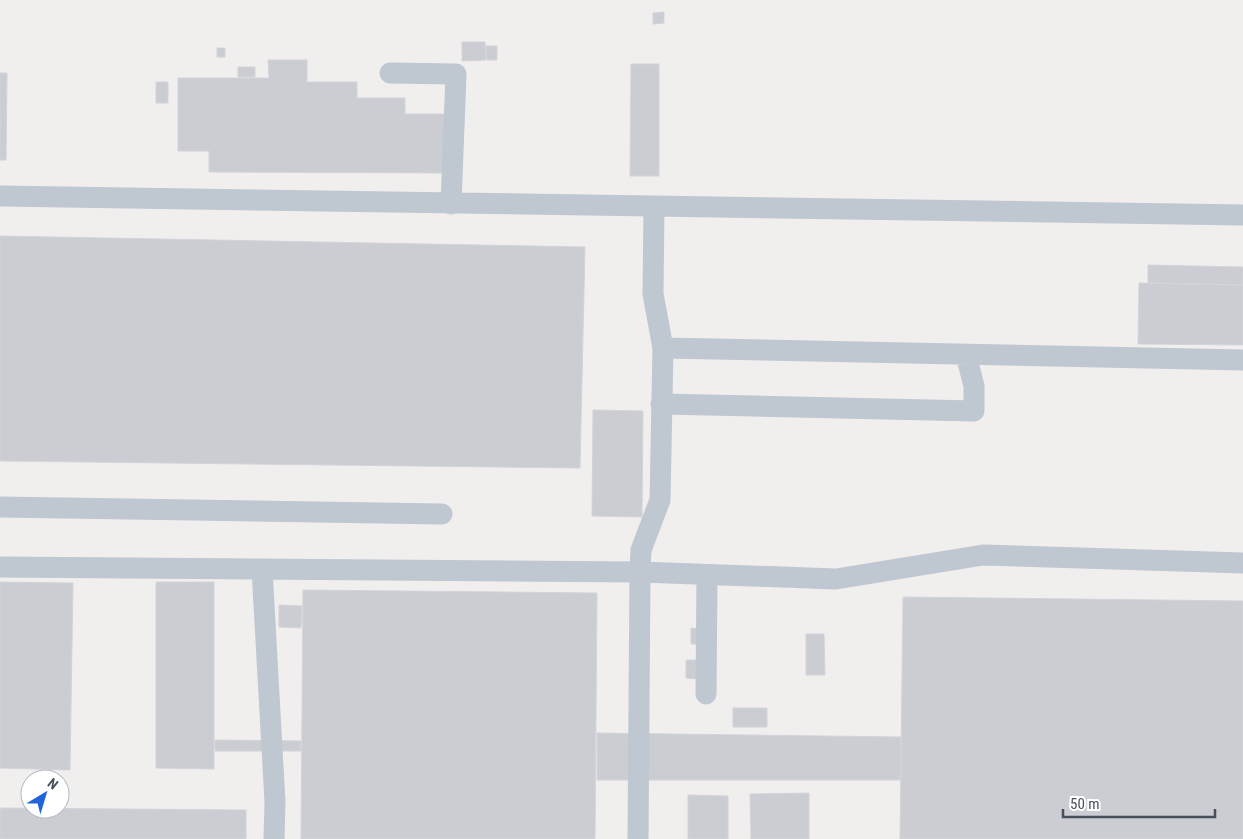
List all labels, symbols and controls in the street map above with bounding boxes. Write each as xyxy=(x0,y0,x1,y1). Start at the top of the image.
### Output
north arrow xyxy=(20,769,70,819)
text: N xyxy=(45,775,61,793)
scale bar xyxy=(1063,786,1216,818)
text: 50 m xyxy=(1070,795,1100,813)

